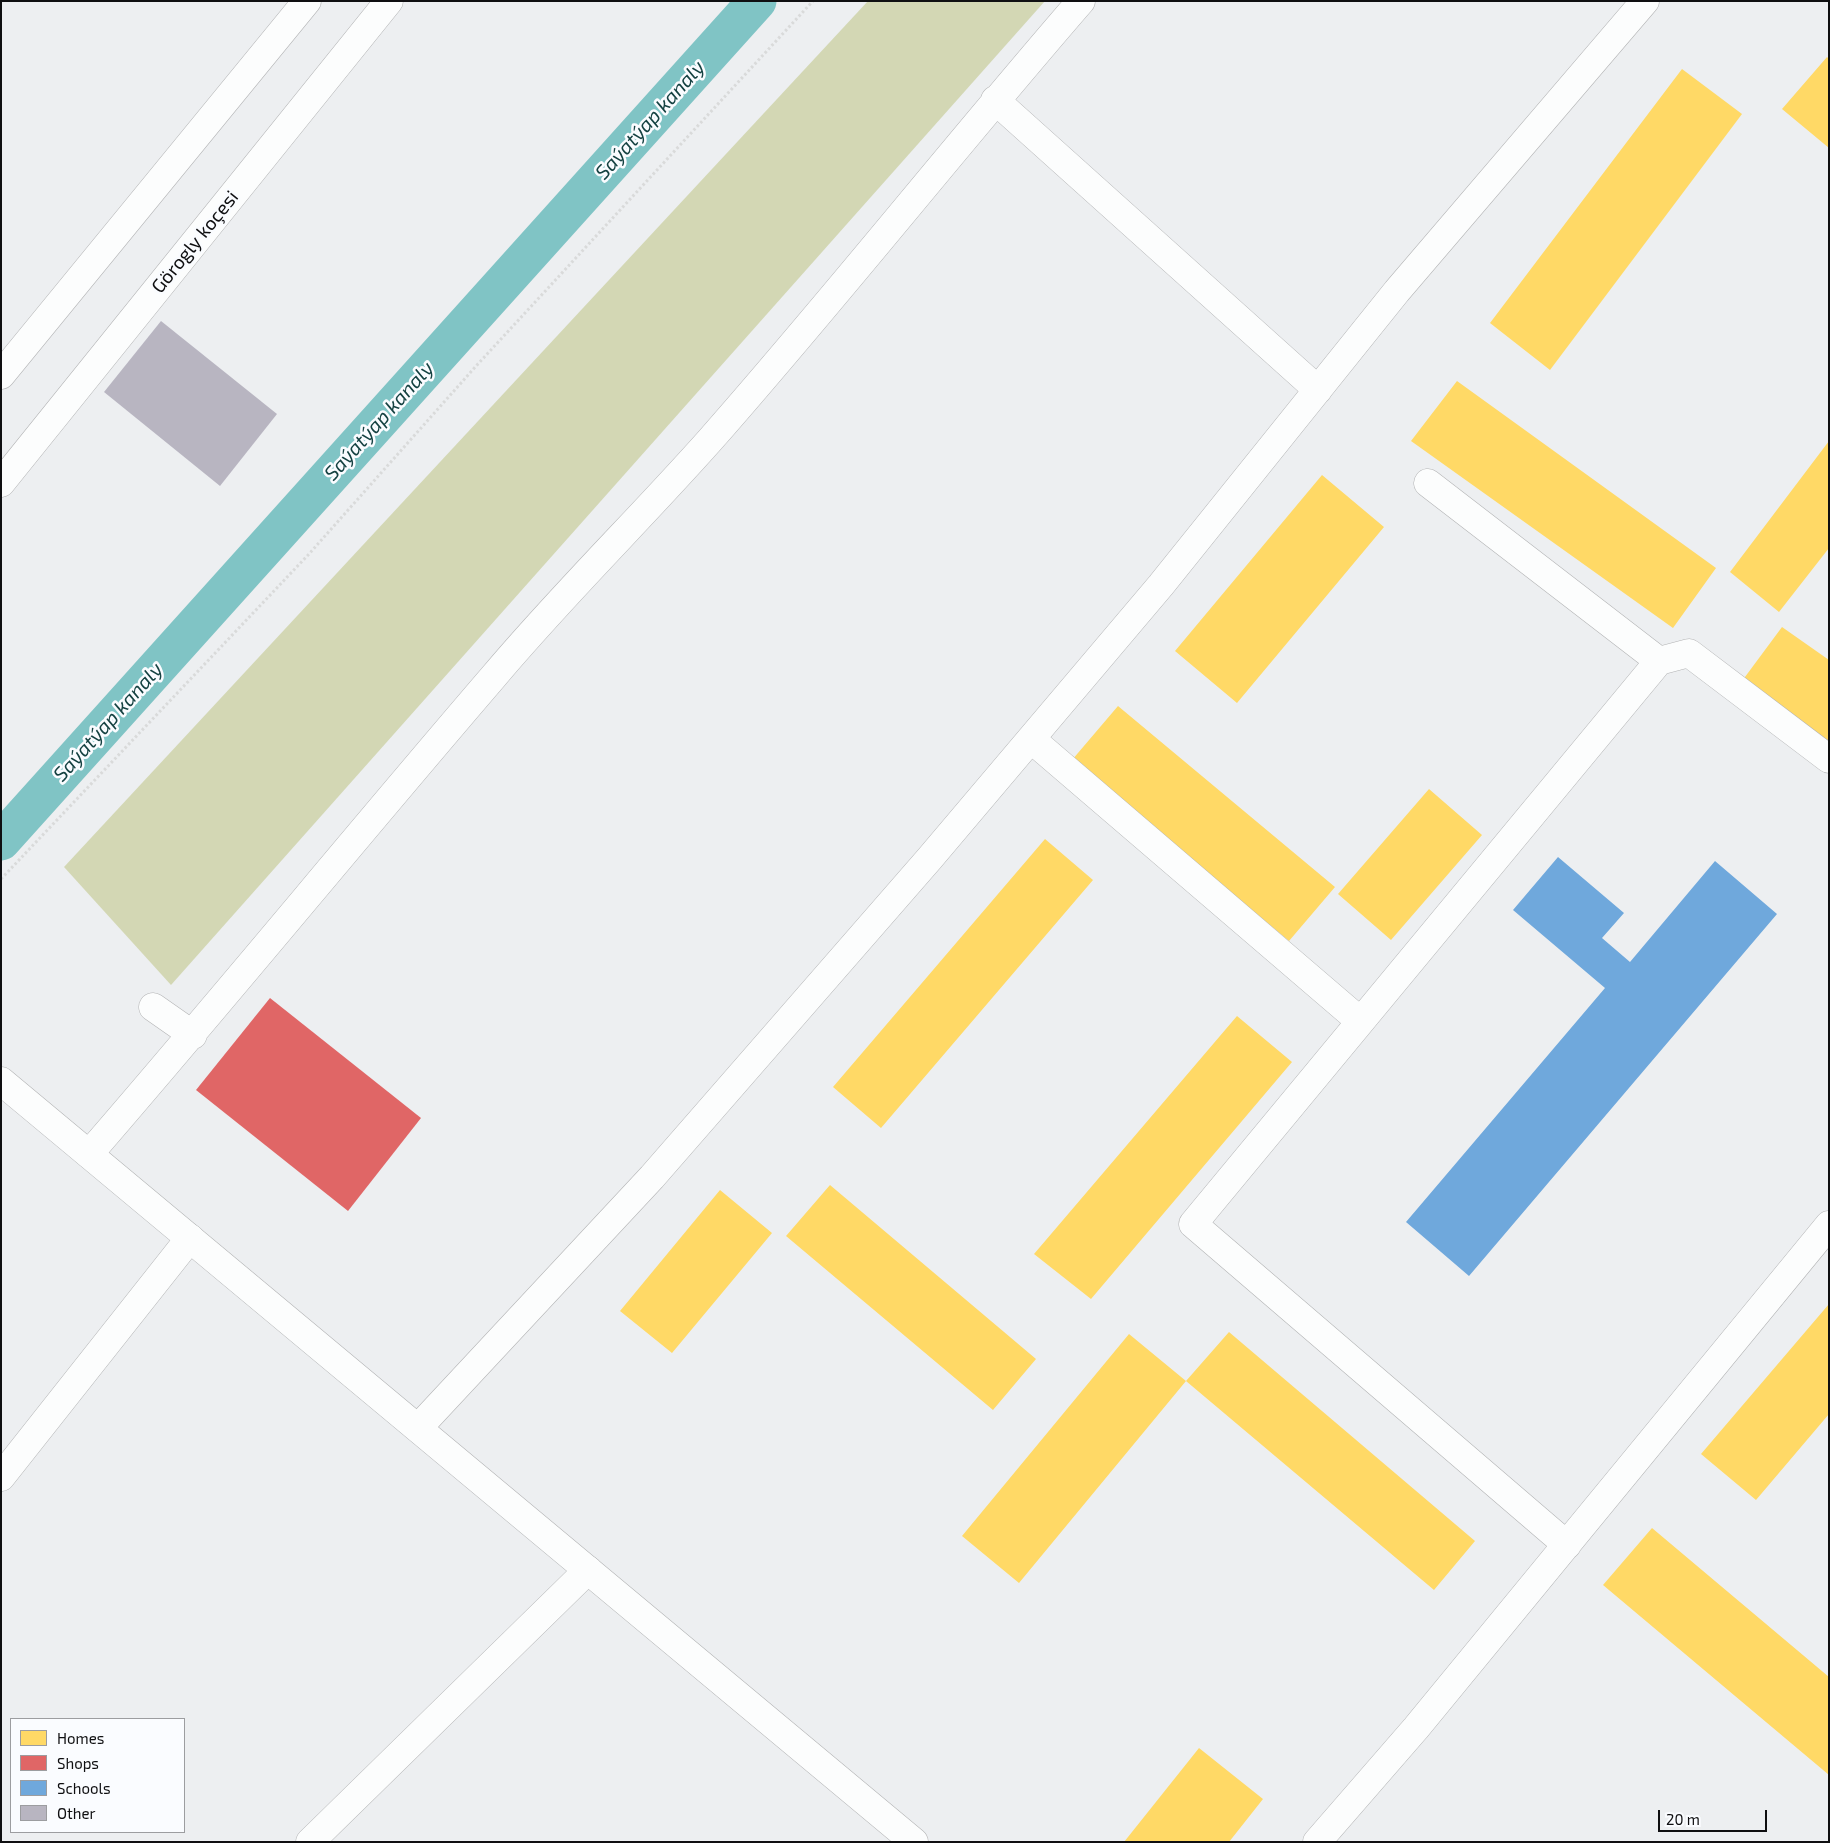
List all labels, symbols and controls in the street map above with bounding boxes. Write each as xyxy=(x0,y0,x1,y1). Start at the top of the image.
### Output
water label: Saýatýap kanaly xyxy=(590,56,710,184)
street label: Görogly koçesi xyxy=(147,186,243,298)
water label: Saýatýap kanaly xyxy=(319,357,439,485)
water label: Saýatýap kanaly xyxy=(48,658,168,786)
legend xyxy=(10,1718,185,1833)
text: Homes xyxy=(57,1729,104,1747)
text: Shops xyxy=(57,1754,99,1772)
text: Schools xyxy=(57,1779,111,1797)
scale bar xyxy=(1660,1800,1769,1832)
text: Other xyxy=(57,1804,96,1822)
text: 20 m xyxy=(1666,1810,1700,1828)

